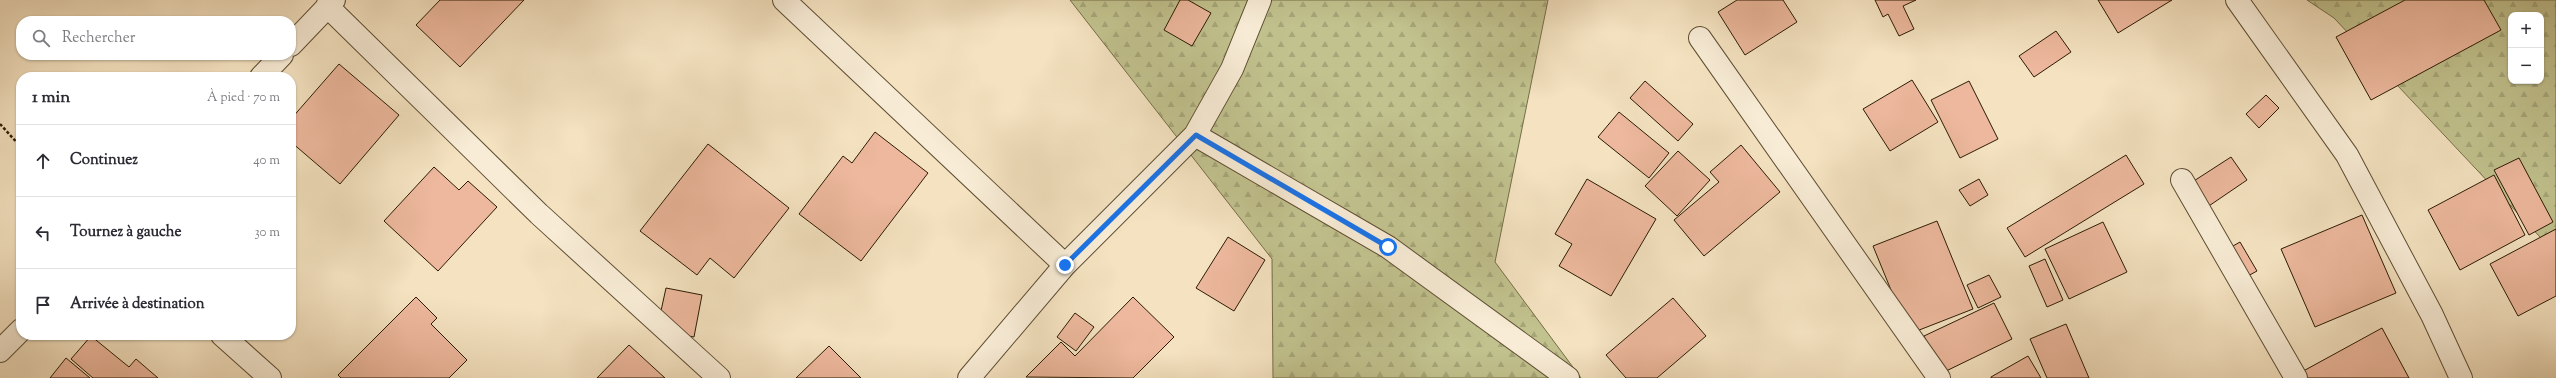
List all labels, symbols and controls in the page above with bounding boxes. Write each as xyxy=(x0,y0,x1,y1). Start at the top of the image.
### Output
map controls xyxy=(2508,12,2544,84)
button: + xyxy=(2508,12,2544,48)
search box xyxy=(16,16,296,60)
icon: search xyxy=(30,27,52,49)
text: Rechercher xyxy=(62,28,135,49)
button: − xyxy=(2508,48,2544,84)
text: 1 min xyxy=(32,86,70,110)
text: À pied · 70 m xyxy=(207,89,280,107)
icon: ahead xyxy=(32,150,54,172)
text: Continuez xyxy=(70,150,138,171)
text: 40 m xyxy=(253,152,280,170)
icon: left xyxy=(32,222,54,244)
text: Tournez à gauche xyxy=(70,222,181,243)
text: 30 m xyxy=(254,224,280,242)
route start xyxy=(1379,238,1397,256)
route end xyxy=(1056,256,1074,274)
icon: arrive xyxy=(32,294,54,316)
text: Arrivée à destination xyxy=(70,294,205,315)

